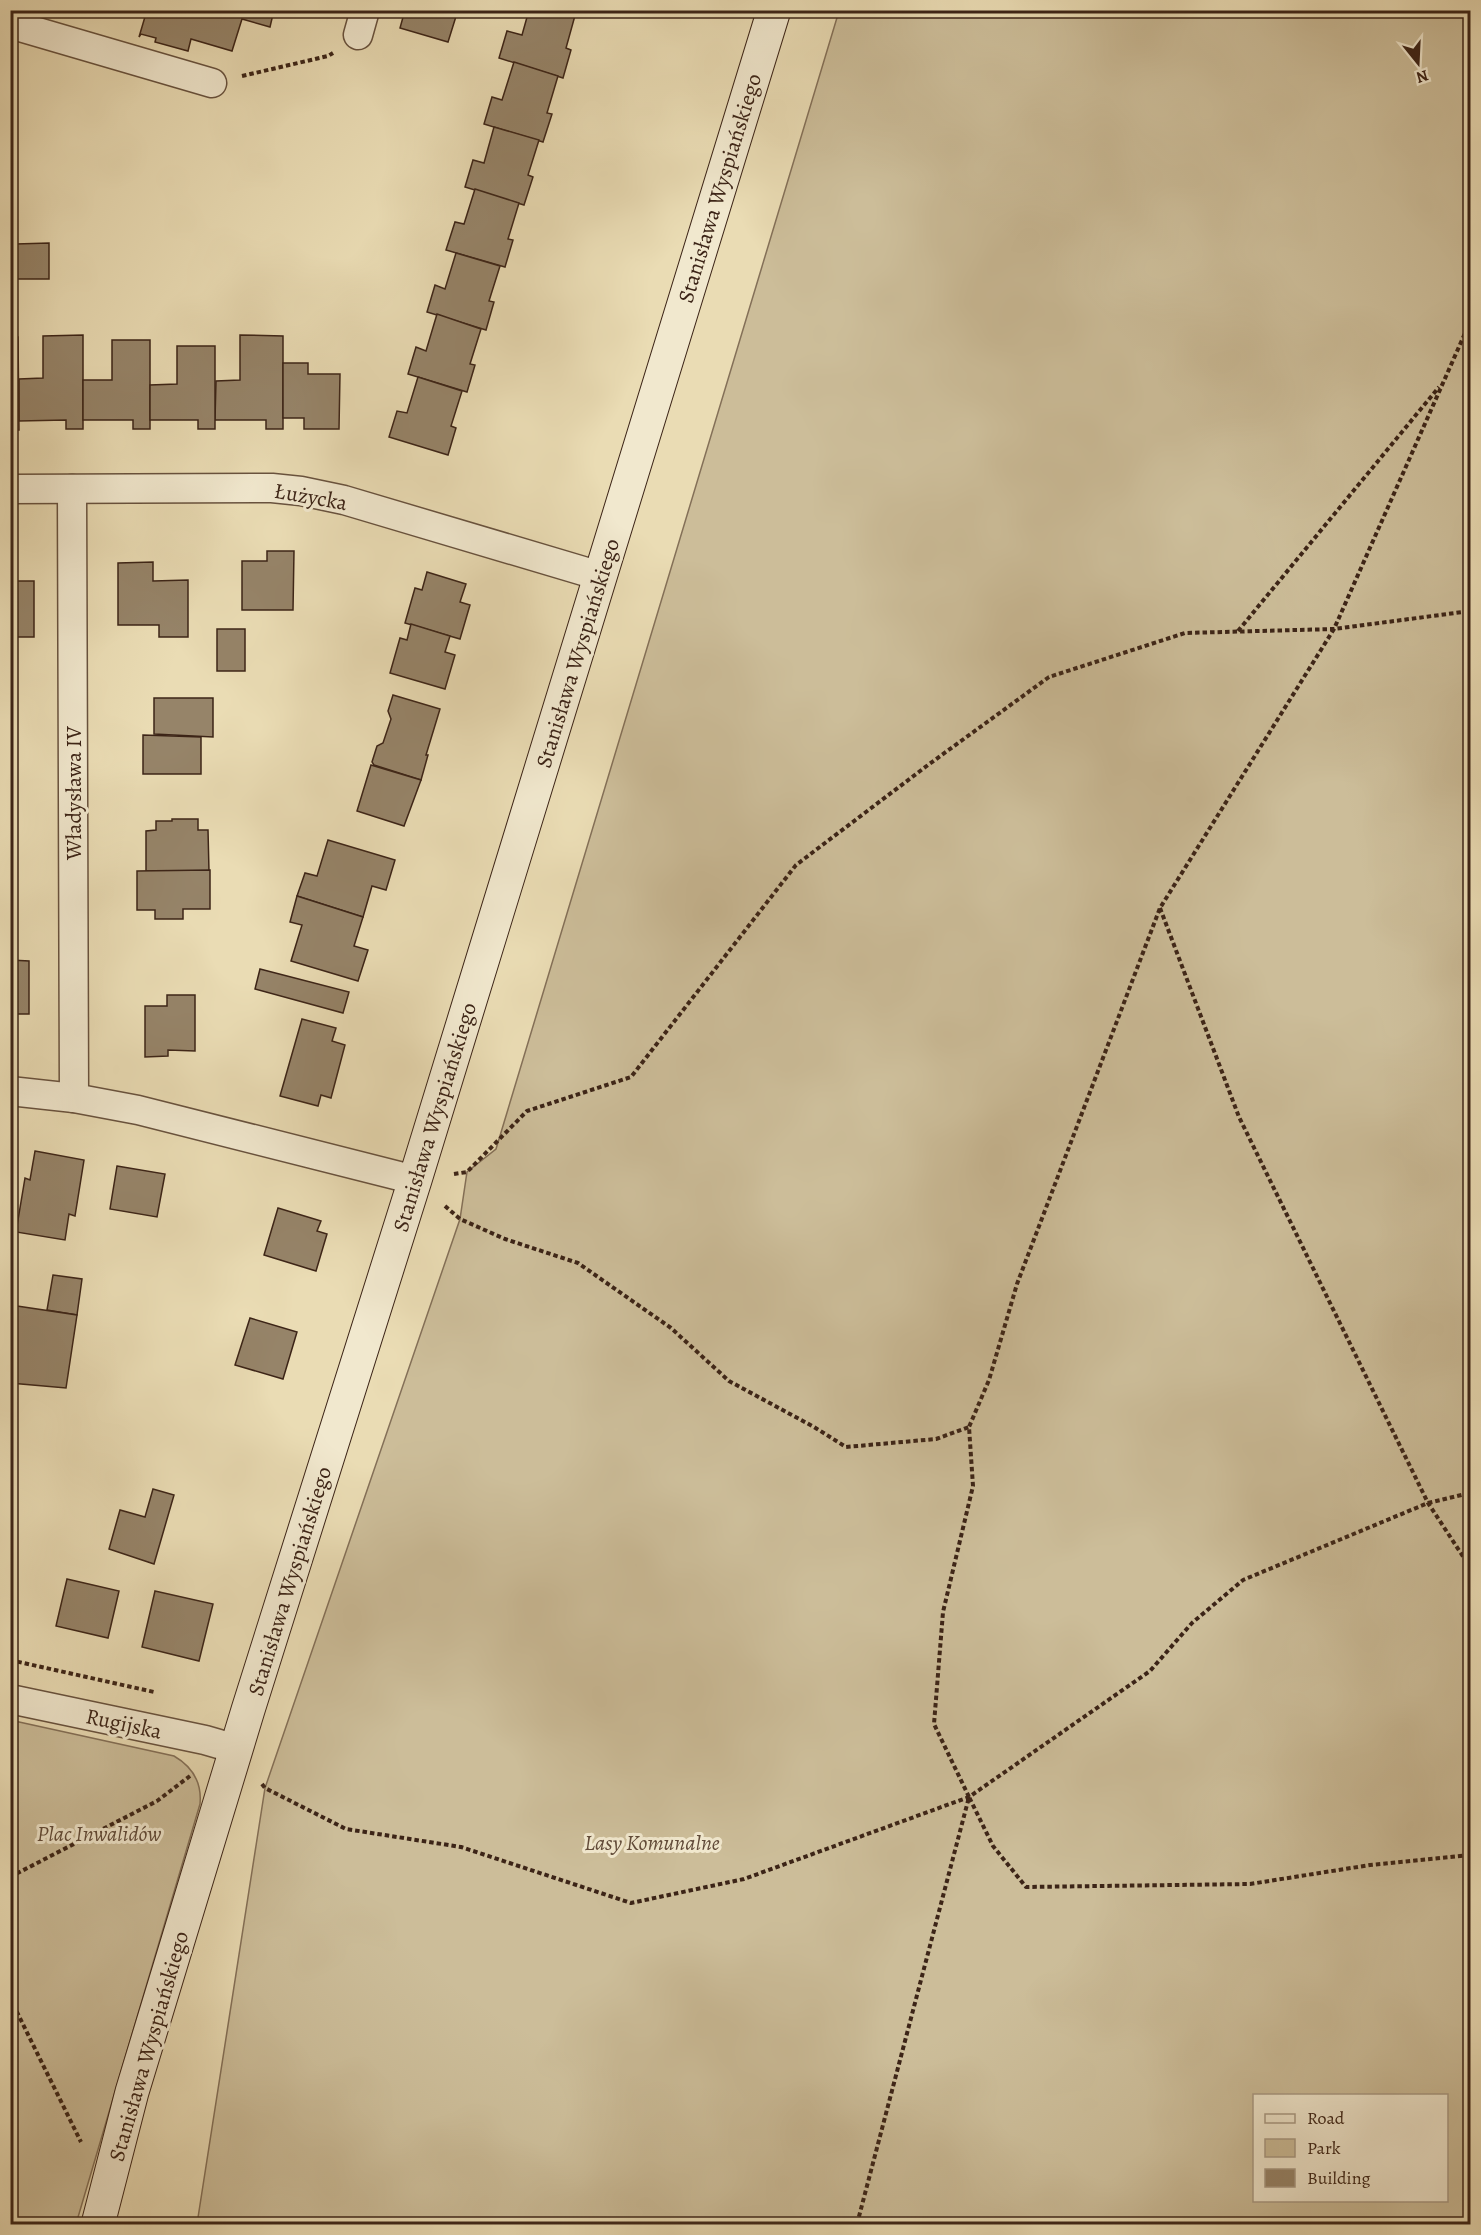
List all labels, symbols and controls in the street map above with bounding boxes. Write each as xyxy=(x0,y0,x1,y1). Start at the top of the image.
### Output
north arrow xyxy=(1388,33,1448,93)
text: N xyxy=(1413,64,1431,89)
street label: Stanisława Wyspiańskiego xyxy=(671,70,769,307)
street label: Łużycka xyxy=(272,476,350,518)
street label: Stanisława Wyspiańskiego xyxy=(529,535,627,772)
street label: Władysława IV xyxy=(59,726,89,861)
street label: Stanisława Wyspiańskiego xyxy=(386,999,484,1236)
street label: Stanisława Wyspiańskiego xyxy=(241,1463,339,1700)
street label: Rugijska xyxy=(83,1701,165,1747)
park label: Plac Inwalidów xyxy=(37,1819,161,1849)
park label: Lasy Komunalne xyxy=(584,1828,720,1858)
street label: Stanisława Wyspiańskiego xyxy=(102,1928,196,2165)
legend xyxy=(1253,2094,1448,2202)
text: Road xyxy=(1307,2106,1345,2130)
text: Park xyxy=(1307,2136,1341,2160)
text: Building xyxy=(1307,2166,1371,2190)

